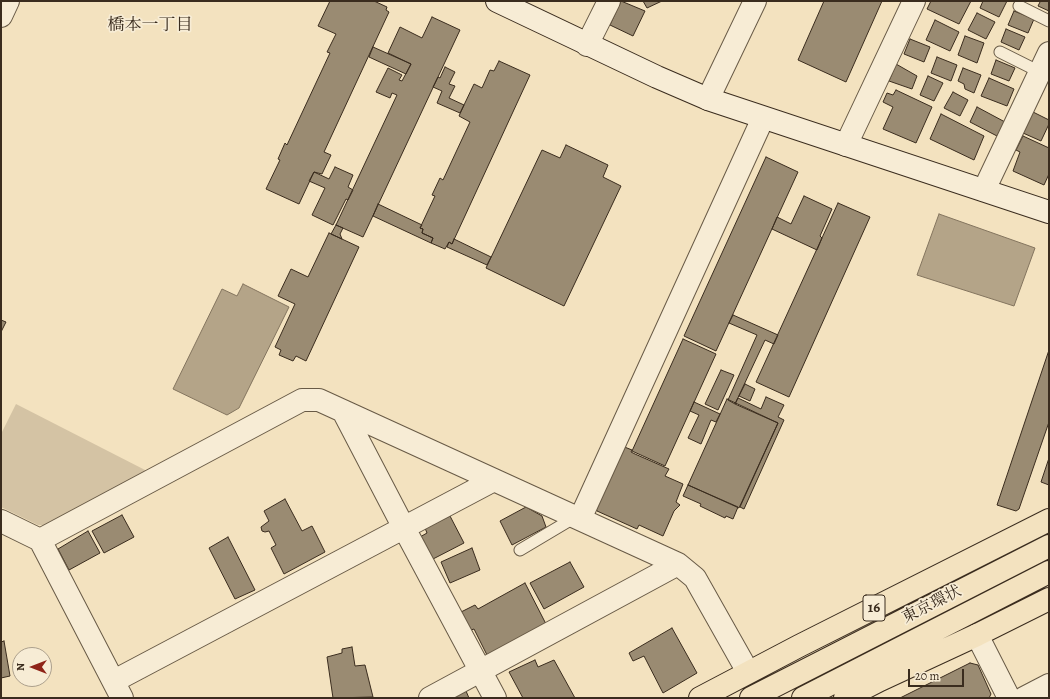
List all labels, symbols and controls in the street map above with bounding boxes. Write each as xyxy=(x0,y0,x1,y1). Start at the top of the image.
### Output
district label: 橋本一丁目 xyxy=(108,16,192,36)
street label: 東京環状 xyxy=(899,582,965,628)
road number: 16 xyxy=(863,595,885,621)
north arrow xyxy=(12,647,52,687)
scale bar xyxy=(910,661,966,687)
text: N xyxy=(13,663,28,671)
text: 20 m xyxy=(915,668,939,684)

